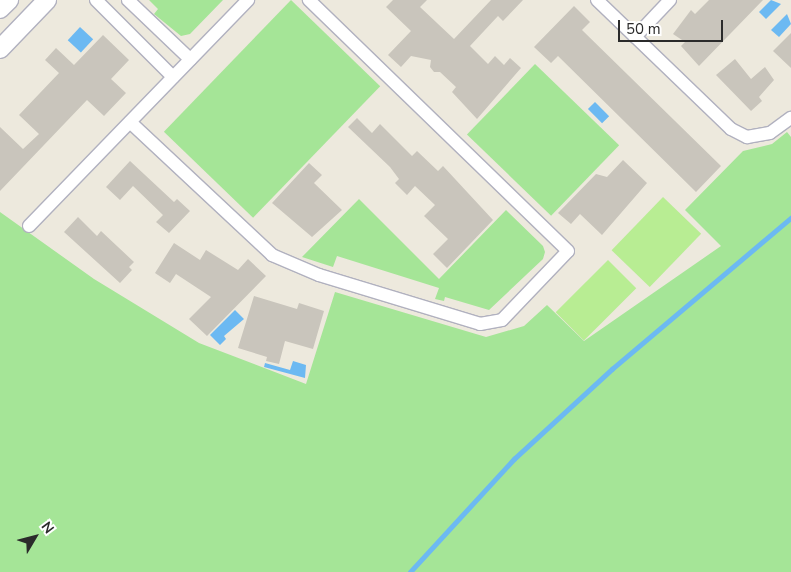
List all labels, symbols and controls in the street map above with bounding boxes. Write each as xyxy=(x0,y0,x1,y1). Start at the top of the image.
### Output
scale bar xyxy=(621,10,726,42)
text: 50 m xyxy=(626,19,661,39)
north arrow xyxy=(10,512,60,562)
text: N xyxy=(37,518,58,538)

